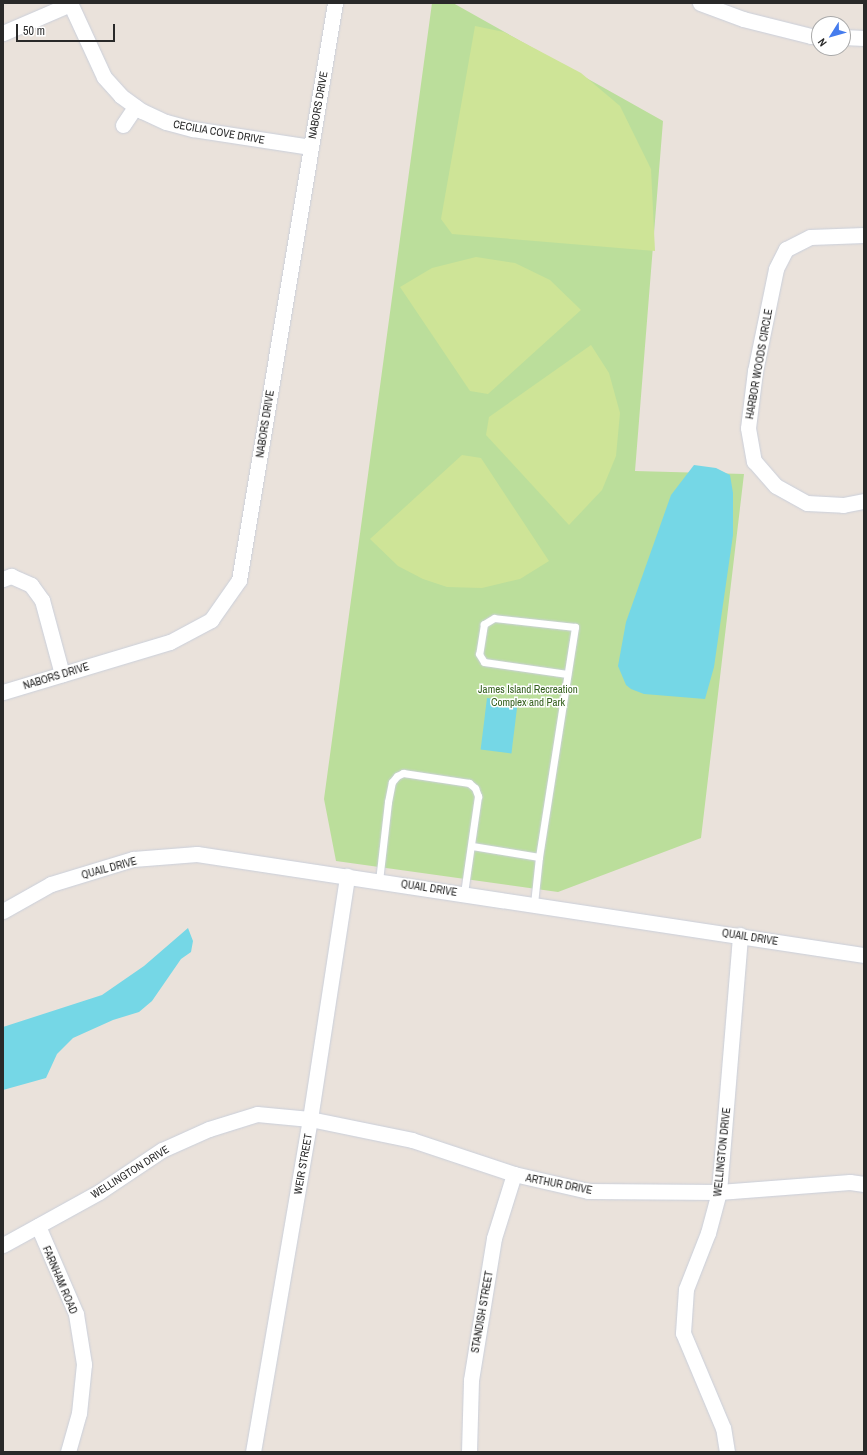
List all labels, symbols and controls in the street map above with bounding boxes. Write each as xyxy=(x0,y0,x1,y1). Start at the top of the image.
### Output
scale bar xyxy=(18,16,117,42)
north arrow xyxy=(811,16,851,56)
text: 50 m xyxy=(23,23,45,39)
text: N xyxy=(815,36,830,49)
street label: NABORS DRIVE xyxy=(306,70,330,140)
street label: CECILIA COVE DRIVE xyxy=(172,117,266,147)
street label: HARBOR WOODS CIRCLE xyxy=(743,308,775,420)
street label: NABORS DRIVE xyxy=(253,389,277,459)
street label: NABORS DRIVE xyxy=(21,660,91,692)
park label: James Island Recreation Complex and Park xyxy=(478,683,578,709)
street label: QUAIL DRIVE xyxy=(80,854,138,882)
street label: QUAIL DRIVE xyxy=(400,877,458,899)
street label: QUAIL DRIVE xyxy=(721,926,779,948)
street label: WELLINGTON DRIVE xyxy=(711,1107,733,1197)
street label: WEIR STREET xyxy=(291,1133,315,1195)
street label: WELLINGTON DRIVE xyxy=(89,1143,171,1201)
street label: ARTHUR DRIVE xyxy=(525,1171,593,1197)
street label: FARNHAM ROAD xyxy=(40,1244,80,1316)
street label: STANDISH STREET xyxy=(468,1270,496,1354)

